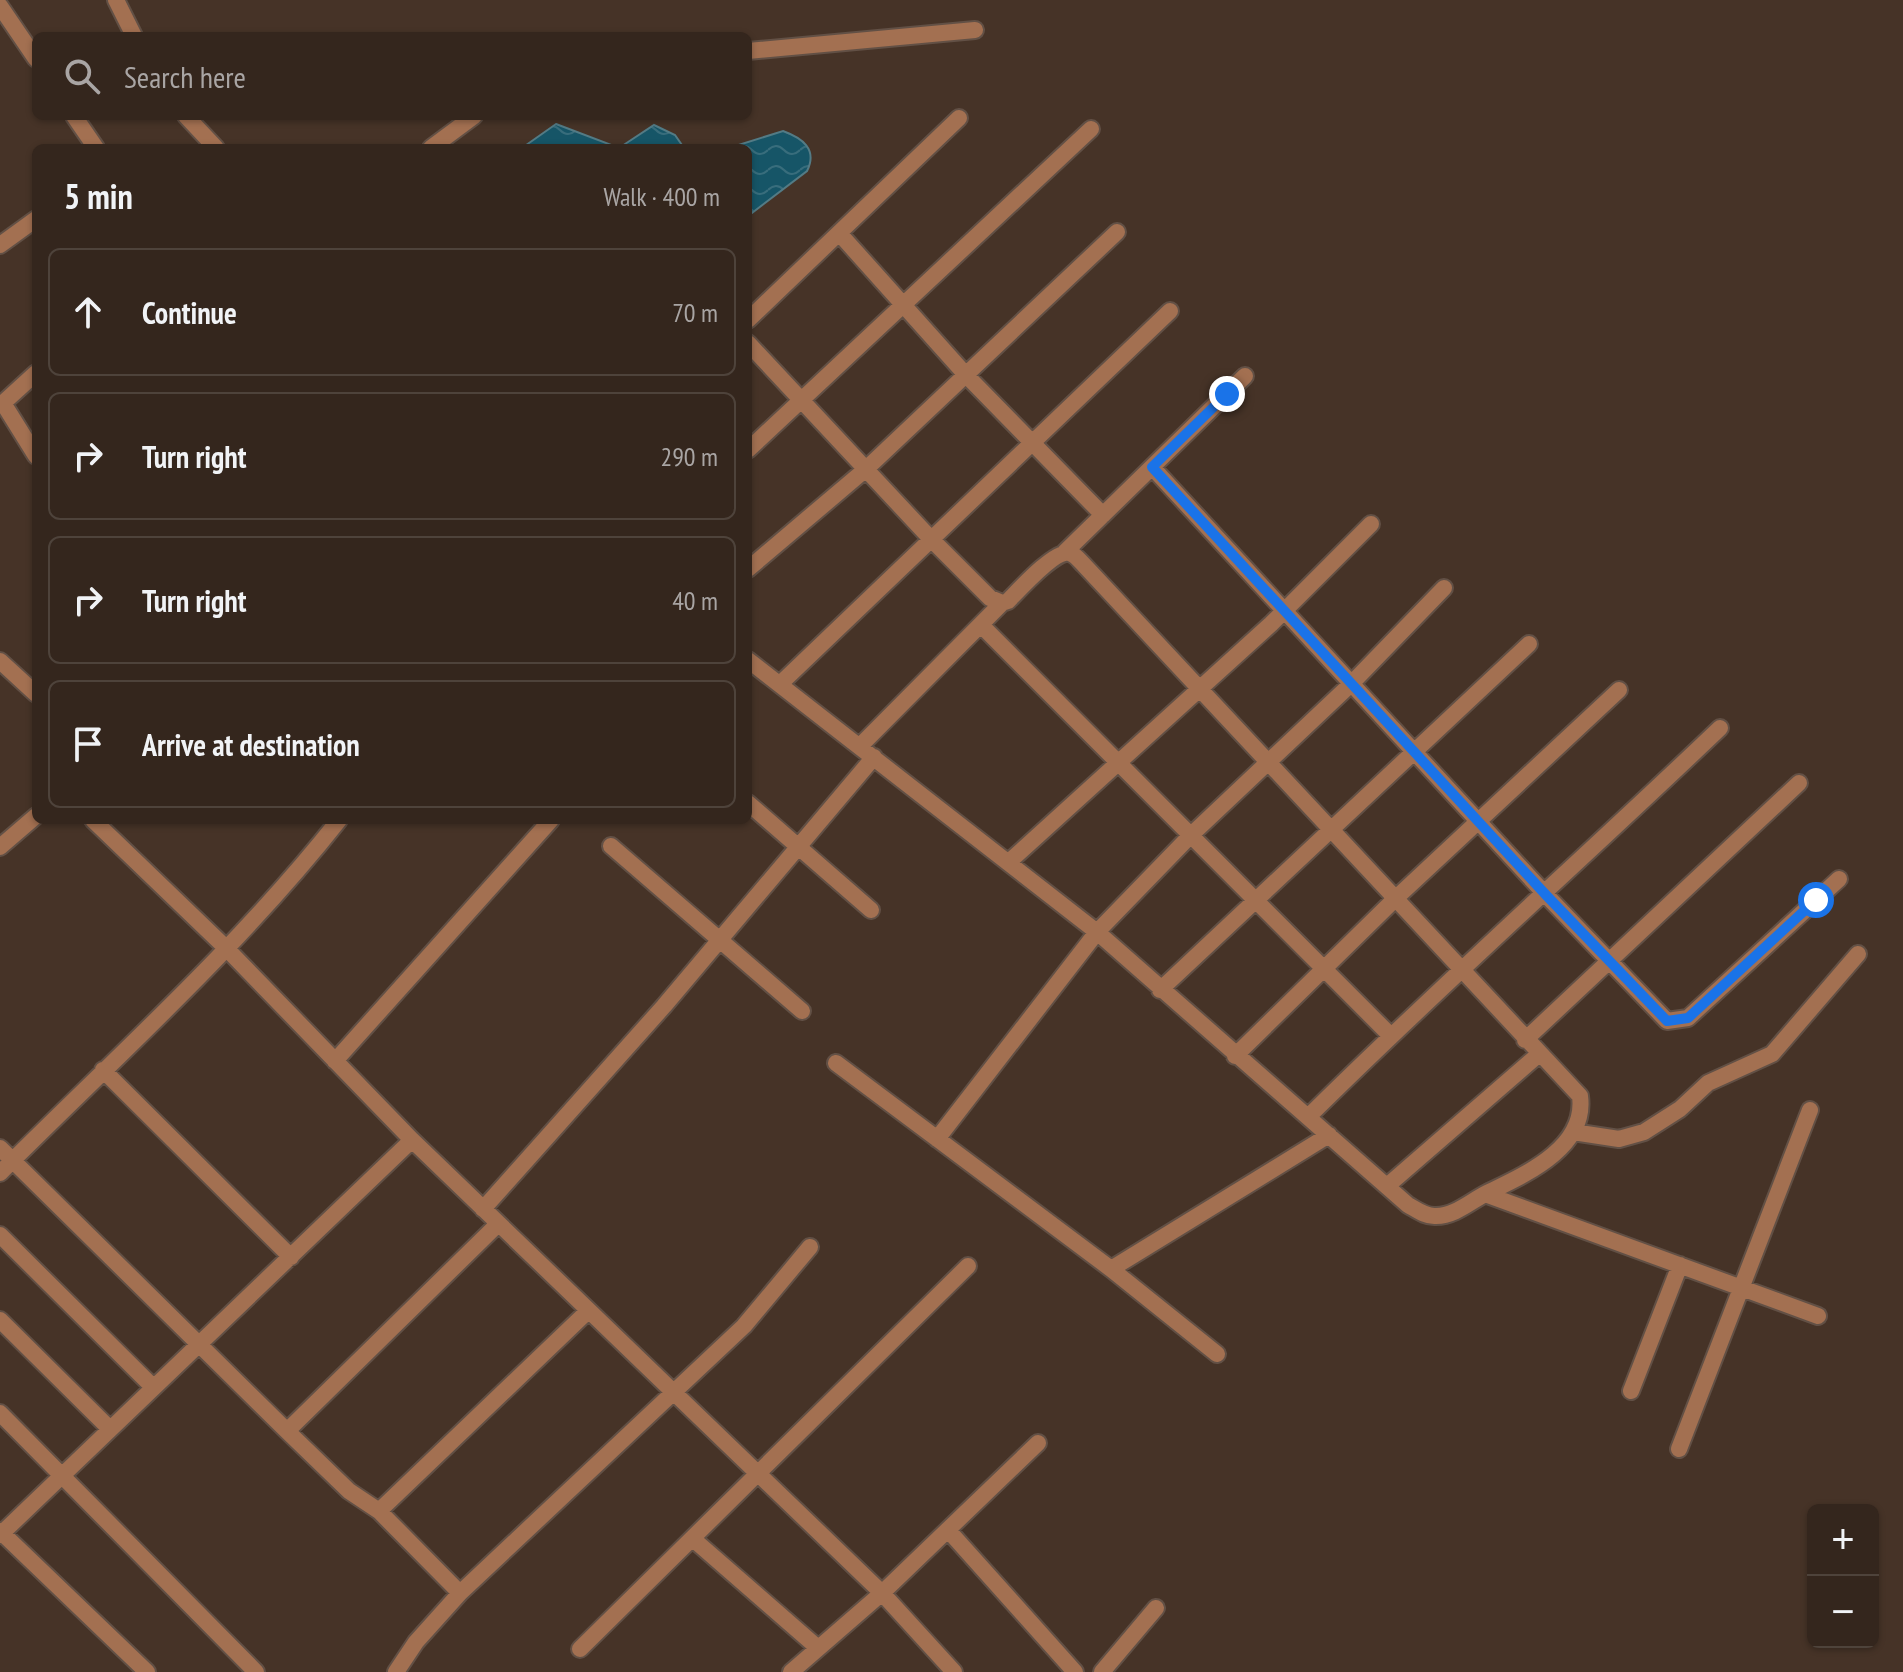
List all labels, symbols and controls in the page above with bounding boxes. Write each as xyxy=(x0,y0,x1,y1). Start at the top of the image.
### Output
search box xyxy=(32,32,752,120)
icon: search xyxy=(60,54,104,98)
text: Search here xyxy=(124,57,246,96)
text: 5 min xyxy=(64,174,133,218)
text: Walk · 400 m xyxy=(603,180,720,213)
icon: ahead xyxy=(66,290,110,334)
text: Continue xyxy=(142,293,237,332)
text: 70 m xyxy=(672,296,718,329)
route end xyxy=(1209,376,1245,412)
icon: right xyxy=(66,434,110,478)
text: Turn right xyxy=(142,437,246,476)
text: 290 m xyxy=(660,440,718,473)
icon: right xyxy=(66,578,110,622)
text: Turn right xyxy=(142,581,246,620)
text: 40 m xyxy=(672,584,718,617)
icon: arrive xyxy=(66,722,110,766)
text: Arrive at destination xyxy=(142,725,360,764)
route start xyxy=(1798,882,1834,918)
map controls xyxy=(1807,1504,1879,1648)
button: + xyxy=(1807,1504,1879,1576)
button: − xyxy=(1807,1576,1879,1648)

